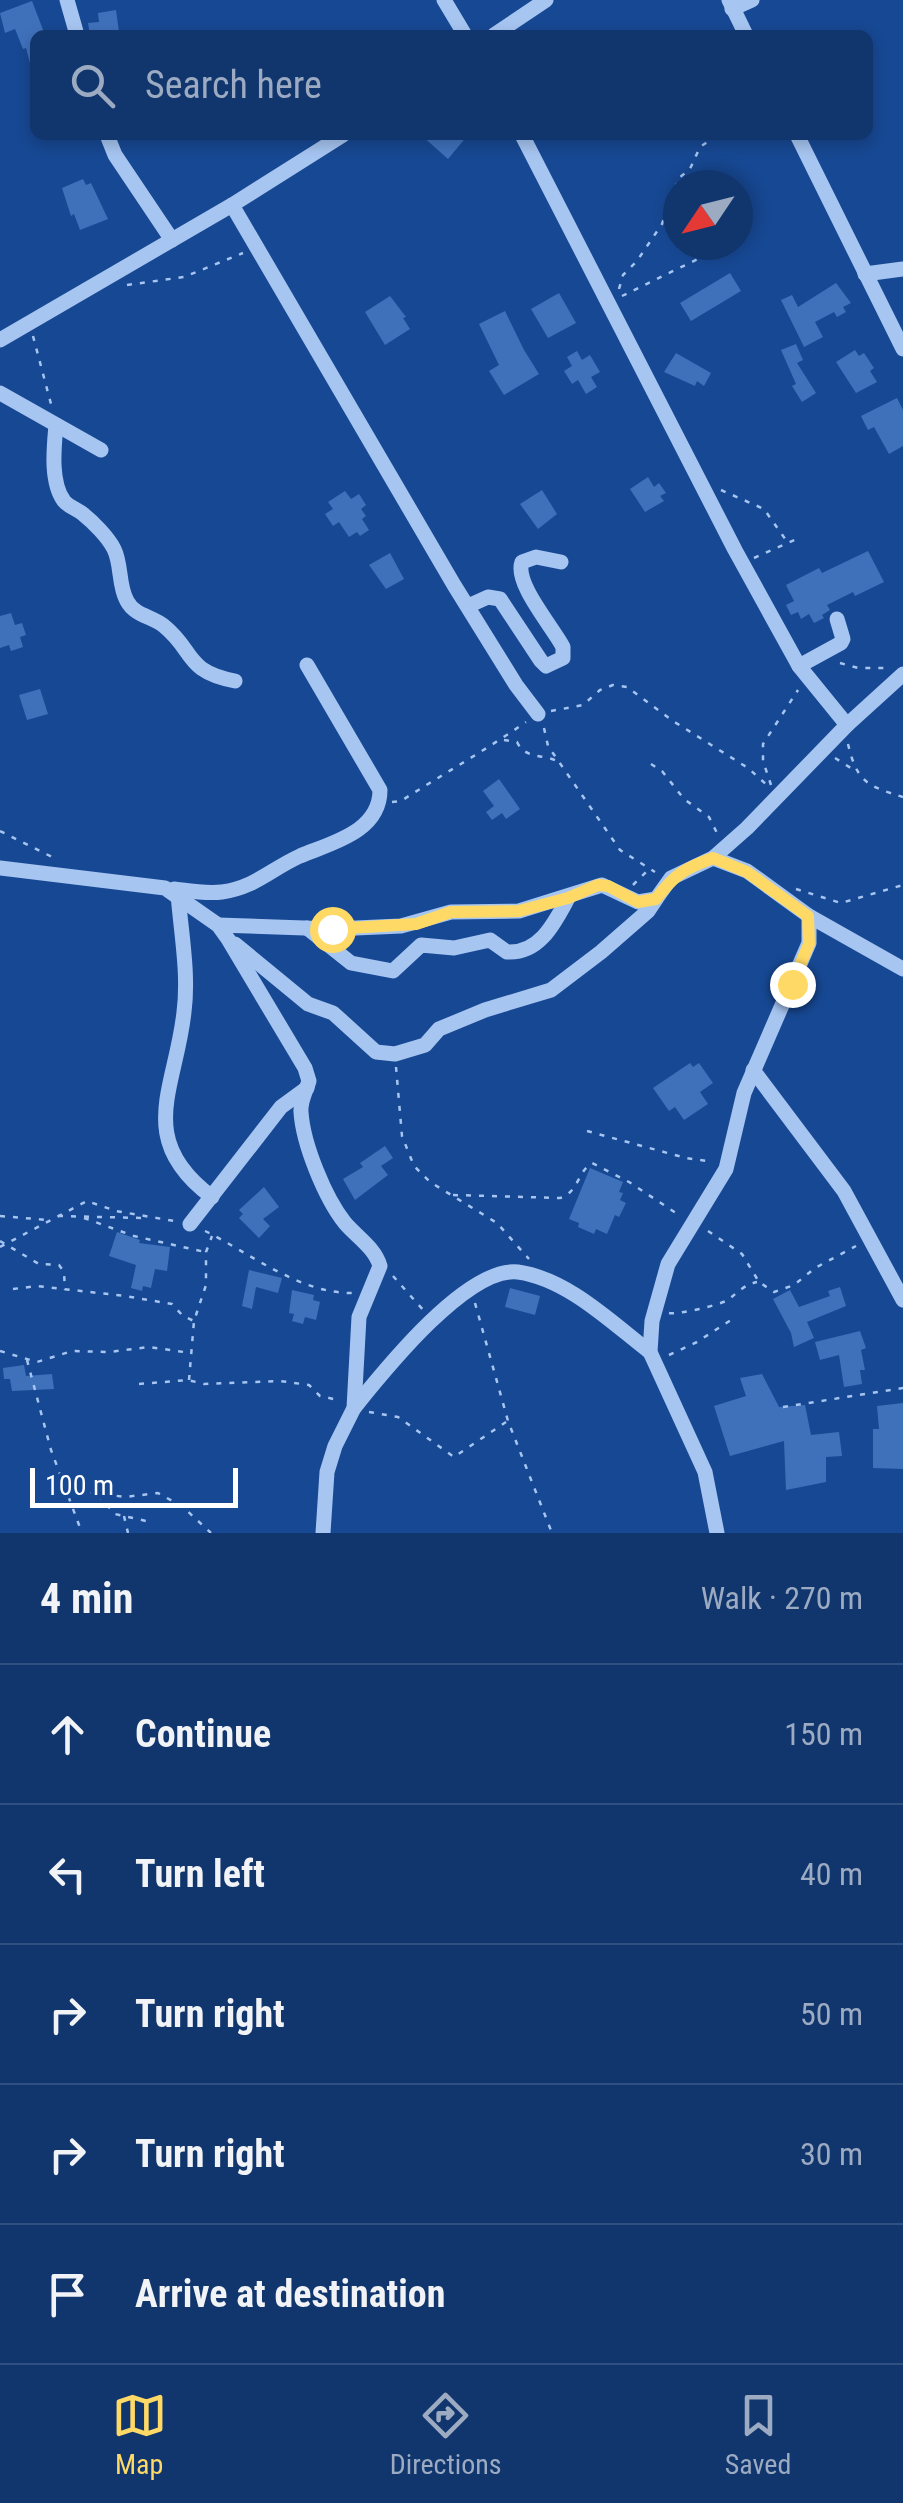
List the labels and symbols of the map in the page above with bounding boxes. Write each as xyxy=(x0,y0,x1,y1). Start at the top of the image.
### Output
north arrow xyxy=(663,170,753,260)
route start xyxy=(310,907,356,953)
route end xyxy=(770,962,816,1008)
scale bar xyxy=(30,1463,238,1508)

